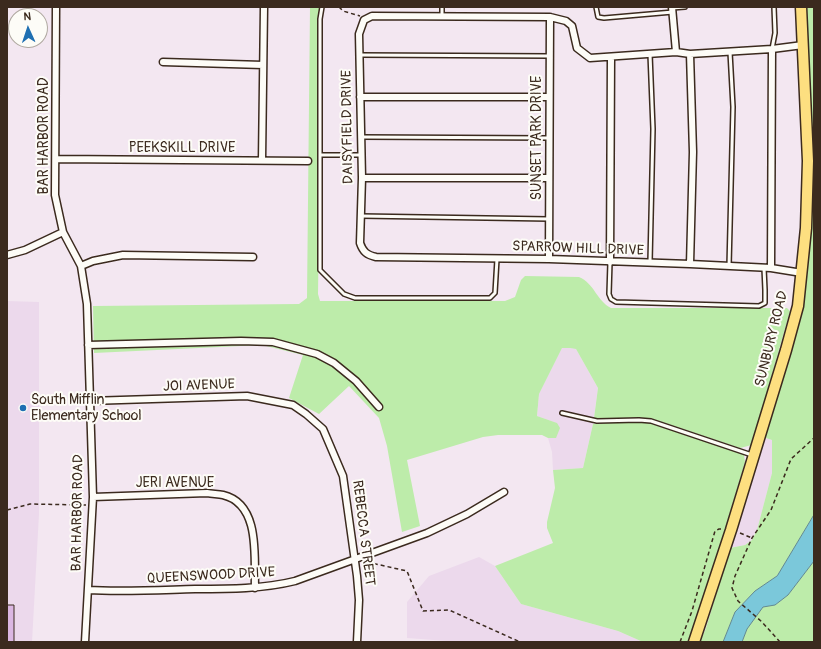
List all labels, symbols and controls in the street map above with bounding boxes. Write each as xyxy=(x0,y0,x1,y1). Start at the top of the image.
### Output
north arrow xyxy=(8,8,48,48)
text: N xyxy=(23,10,31,23)
street label: DAISYFIELD DRIVE xyxy=(339,70,357,184)
street label: SUNSET PARK DRIVE xyxy=(529,76,545,200)
street label: BAR HARBOR ROAD xyxy=(36,77,52,195)
street label: PEEKSKILL DRIVE xyxy=(129,140,235,156)
street label: SPARROW HILL DRIVE xyxy=(512,238,644,260)
street label: SUNBURY ROAD xyxy=(752,289,792,389)
street label: JOI AVENUE xyxy=(163,376,235,396)
place label: South Mifflin Elementary School xyxy=(31,392,142,424)
marker: South Mifflin Elementary School xyxy=(18,403,28,413)
street label: BAR HARBOR ROAD xyxy=(69,454,87,572)
street label: JERI AVENUE xyxy=(136,475,214,491)
street label: REBECCA STREET xyxy=(348,479,378,587)
street label: QUEENSWOOD DRIVE xyxy=(146,564,276,588)

